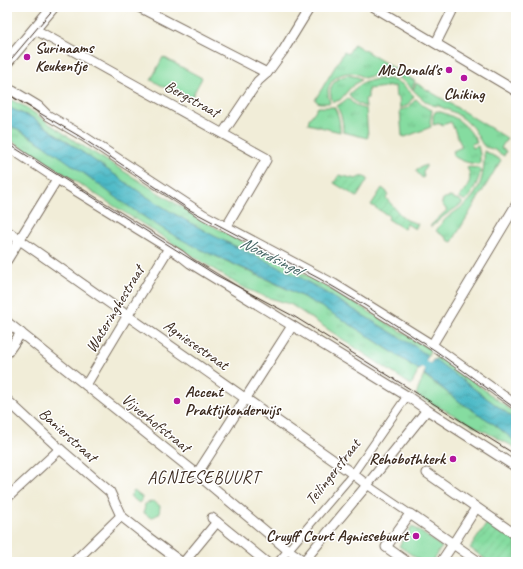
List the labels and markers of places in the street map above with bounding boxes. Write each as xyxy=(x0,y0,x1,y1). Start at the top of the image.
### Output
place label: Surinaams Keukentje xyxy=(35,38,95,76)
marker: Surinaams Keukentje xyxy=(22,52,32,62)
place label: McDonald's xyxy=(378,60,442,80)
marker: McDonald's xyxy=(444,65,454,75)
marker: Chiking xyxy=(459,73,469,83)
place label: Chiking xyxy=(444,84,485,104)
place label: Accent Praktijkonderwijs xyxy=(185,382,283,420)
marker: Accent Praktijkonderwijs xyxy=(172,396,182,406)
place label: Rehobothkerk xyxy=(369,449,447,469)
marker: Rehobothkerk xyxy=(448,454,458,464)
place label: Cruyff Court Agniesebuurt xyxy=(266,526,410,546)
marker: Cruyff Court Agniesebuurt xyxy=(411,531,421,541)

